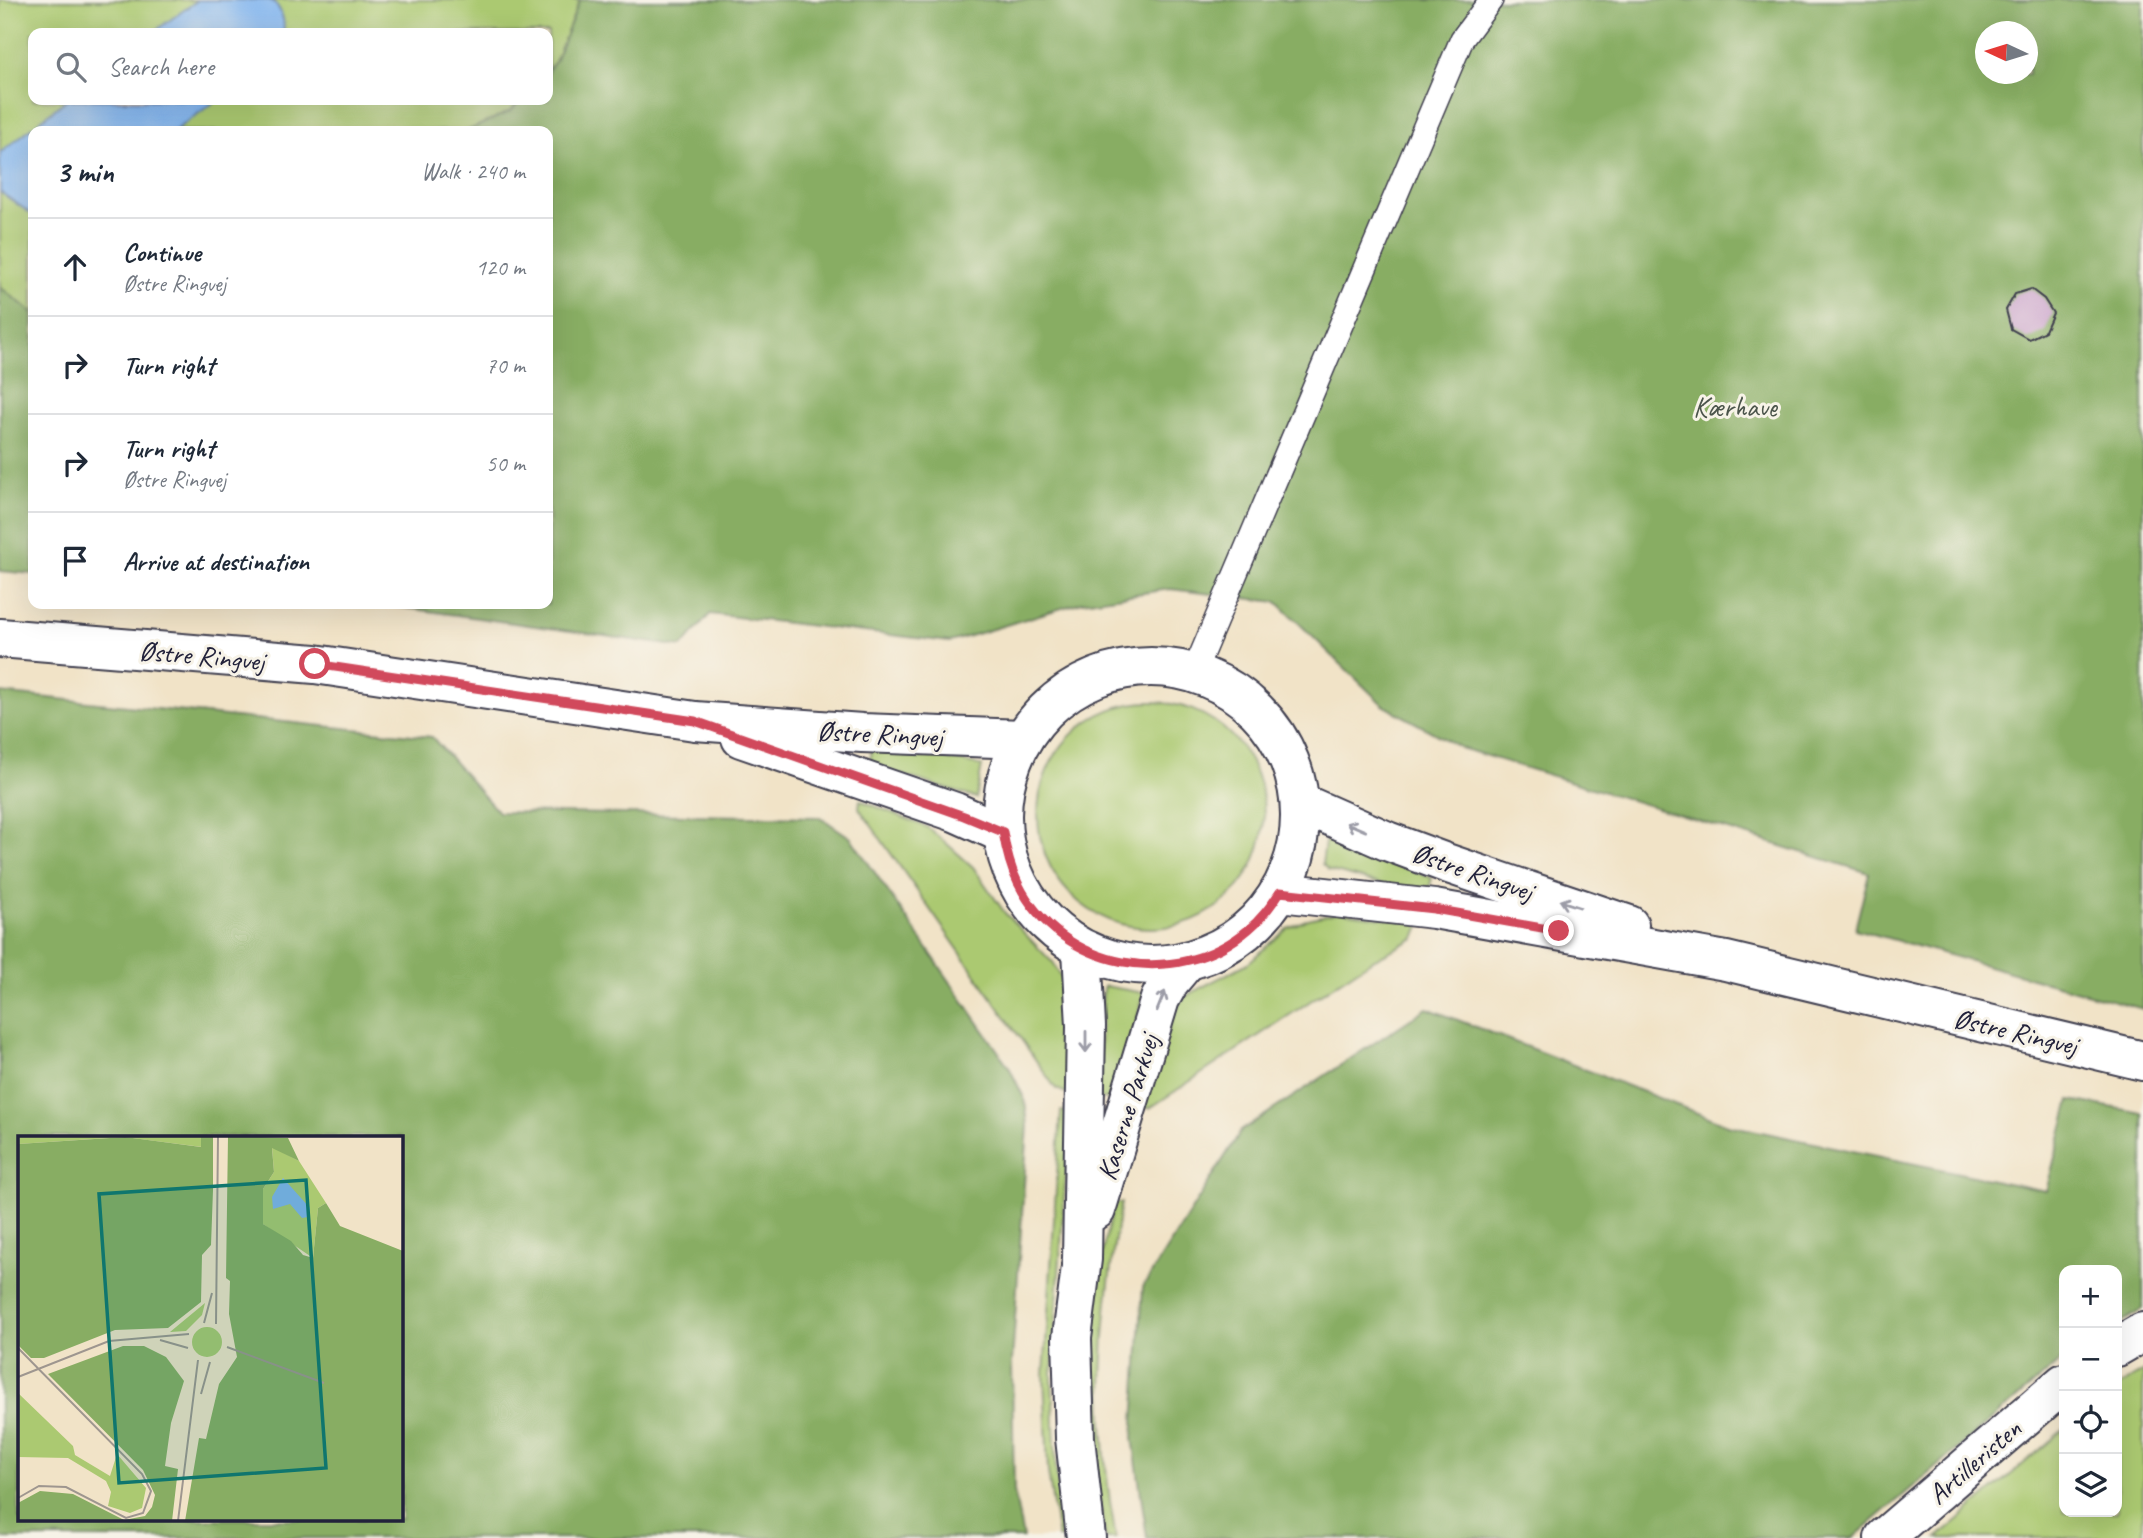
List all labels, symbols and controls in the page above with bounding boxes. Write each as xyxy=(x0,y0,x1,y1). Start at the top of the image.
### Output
north arrow xyxy=(1975,21,2038,84)
search box xyxy=(28,28,553,105)
icon: search xyxy=(52,48,90,86)
text: Search here xyxy=(108,50,214,83)
text: 3 min xyxy=(56,153,113,191)
text: Walk · 240 m xyxy=(421,157,525,186)
text: Continue xyxy=(123,236,201,269)
icon: ahead xyxy=(56,248,94,286)
text: 120 m xyxy=(476,253,525,282)
text: Østre Ringvej xyxy=(123,269,226,298)
icon: right xyxy=(56,346,94,384)
text: Turn right xyxy=(123,349,214,382)
text: 70 m xyxy=(486,351,525,380)
park label: Kærhave xyxy=(1693,389,1779,424)
text: Turn right xyxy=(123,432,214,465)
icon: right xyxy=(56,444,94,482)
text: 50 m xyxy=(486,449,525,478)
text: Østre Ringvej xyxy=(123,465,226,494)
icon: arrive xyxy=(56,542,94,580)
text: Arrive at destination xyxy=(123,545,309,578)
street label: Østre Ringvej xyxy=(138,633,269,679)
route start xyxy=(299,648,330,679)
street label: Østre Ringvej xyxy=(816,713,947,754)
one-way arrow xyxy=(1345,820,1367,833)
street label: Østre Ringvej xyxy=(1408,834,1541,910)
one-way arrow xyxy=(1559,897,1581,909)
route end xyxy=(1543,915,1574,946)
one-way arrow xyxy=(1155,991,1168,1013)
street label: Østre Ringvej xyxy=(1951,1000,2084,1063)
street label: Kaserne Parkvej xyxy=(1089,1027,1167,1184)
one-way arrow xyxy=(1079,1030,1093,1053)
inset map xyxy=(18,1136,402,1520)
map controls xyxy=(2059,1265,2122,1517)
button: + xyxy=(2059,1265,2122,1328)
button: − xyxy=(2059,1328,2122,1391)
button: locate xyxy=(2059,1391,2122,1454)
street label: Artilleristen xyxy=(1920,1411,2029,1512)
button: layers xyxy=(2059,1454,2122,1517)

